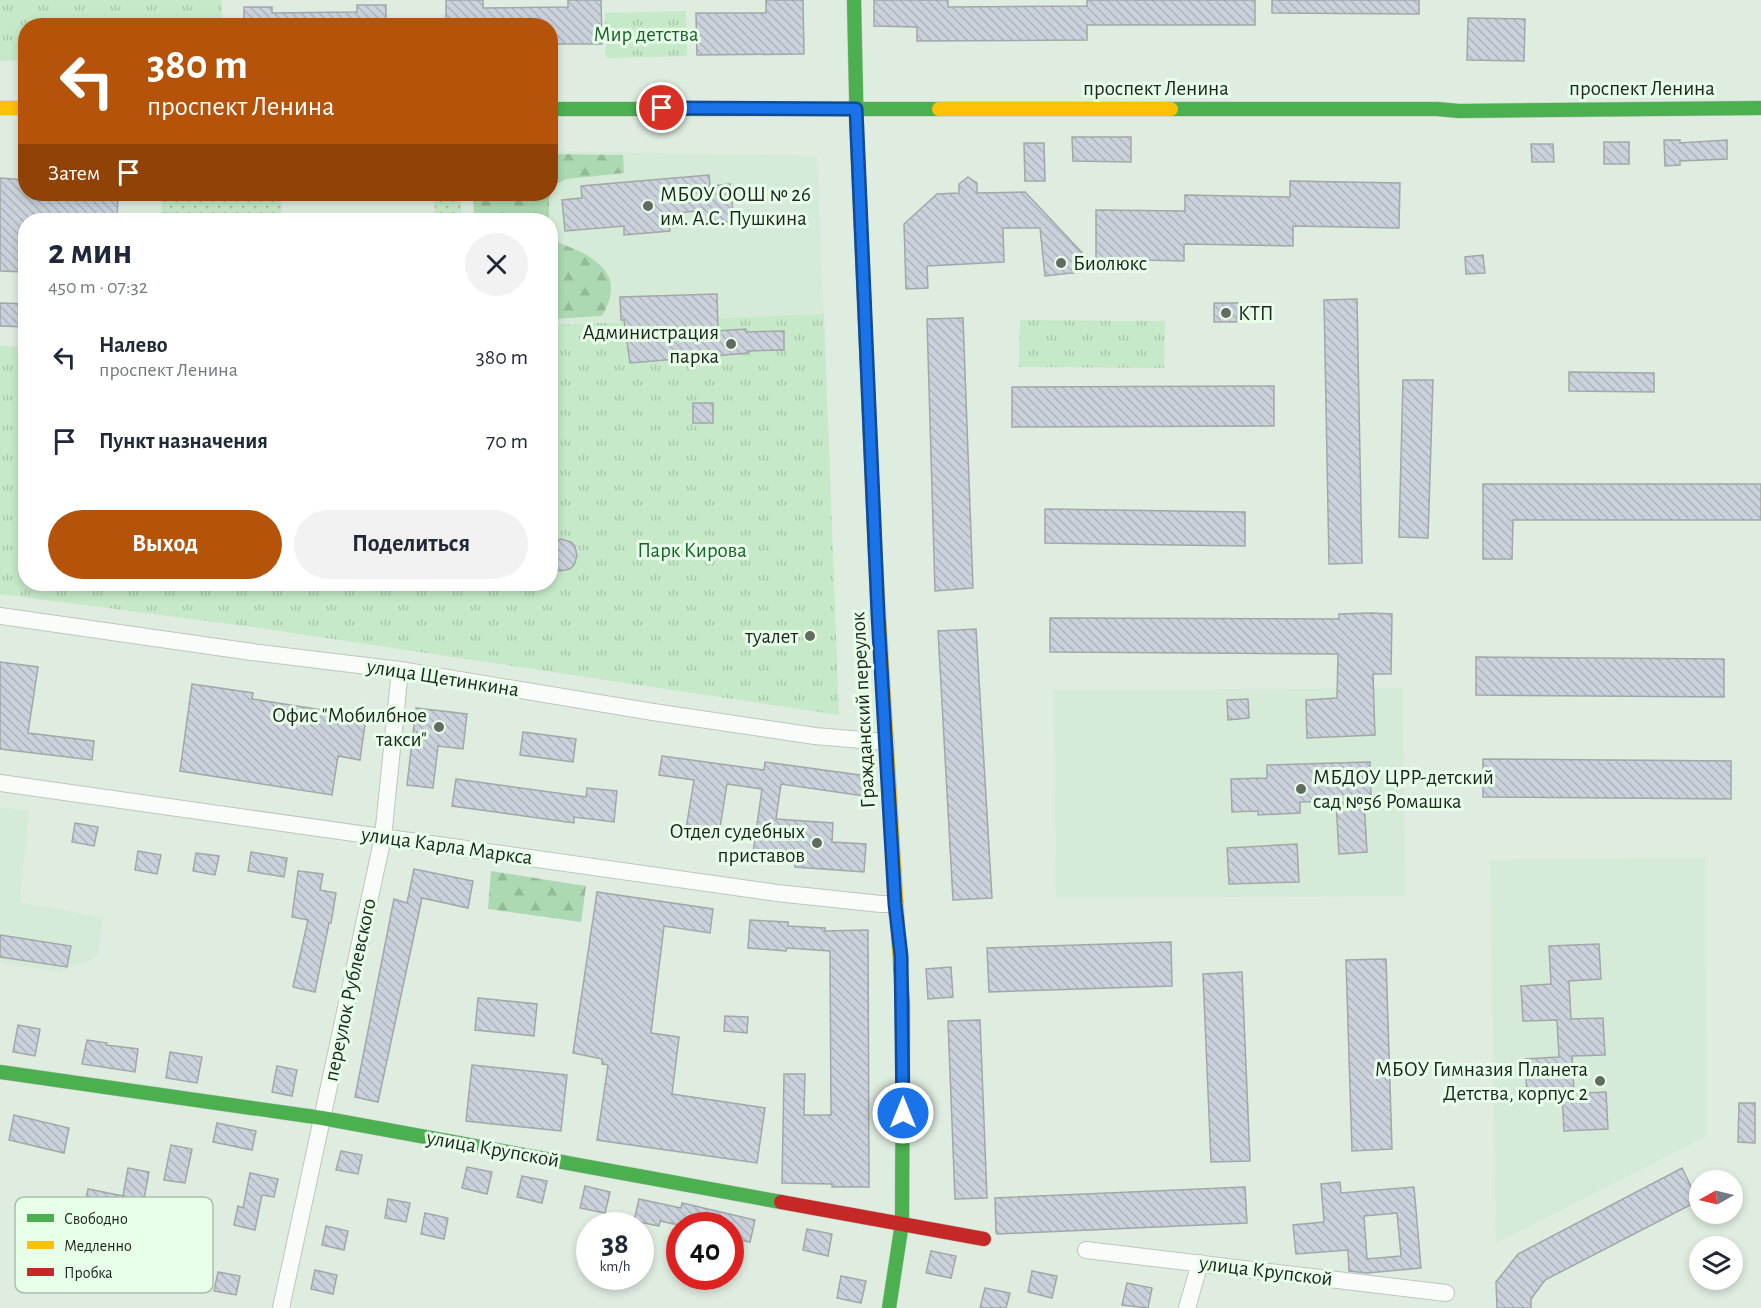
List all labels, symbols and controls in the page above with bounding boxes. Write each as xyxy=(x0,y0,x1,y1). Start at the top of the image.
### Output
park label: Мир детства xyxy=(593,24,699,45)
icon: left xyxy=(48,42,126,120)
text: 380 m xyxy=(147,44,248,86)
street label: проспект Ленина xyxy=(1083,78,1229,99)
street label: проспект Ленина xyxy=(1569,78,1715,99)
pin xyxy=(636,82,687,133)
icon: arrive xyxy=(645,91,678,124)
text: проспект Ленина xyxy=(147,93,335,120)
icon: arrive xyxy=(112,156,145,189)
text: Затем xyxy=(48,162,100,184)
place label: МБОУ ООШ № 26 им. А.С. Пушкина xyxy=(660,184,811,229)
marker: МБОУ ООШ № 26 им. А.С. Пушкина xyxy=(641,199,655,213)
button: close xyxy=(465,233,528,296)
text: 2 мин xyxy=(48,234,132,270)
place label: Биолюкс xyxy=(1073,253,1147,274)
marker: Биолюкс xyxy=(1054,256,1068,270)
text: 450 m · 07:32 xyxy=(48,277,148,297)
place label: КТП xyxy=(1238,303,1274,324)
marker: КТП xyxy=(1219,306,1233,320)
place label: Администрация парка xyxy=(583,322,719,367)
text: Налево xyxy=(99,334,168,356)
marker: Администрация парка xyxy=(724,337,738,351)
icon: left xyxy=(48,341,81,374)
text: 380 m xyxy=(476,346,528,368)
text: проспект Ленина xyxy=(99,360,238,380)
icon: arrive xyxy=(48,425,81,458)
text: Пункт назначения xyxy=(99,430,268,452)
text: 70 m xyxy=(486,430,528,452)
button: Выход xyxy=(48,510,282,579)
button: Поделиться xyxy=(294,510,528,579)
park label: Парк Кирова xyxy=(637,540,747,561)
street label: Гражданский переулок xyxy=(847,611,879,809)
place label: туалет xyxy=(744,626,798,647)
marker: туалет xyxy=(803,629,817,643)
street label: улица Щетинкина xyxy=(364,655,521,700)
place label: Офис "Мобилбное такси" xyxy=(272,705,427,750)
marker: Офис "Мобилбное такси" xyxy=(432,720,446,734)
place label: МБДОУ ЦРР-детский сад №56 Ромашка xyxy=(1313,767,1494,812)
marker: МБДОУ ЦРР-детский сад №56 Ромашка xyxy=(1294,782,1308,796)
place label: Отдел судебных приставов xyxy=(670,821,805,866)
street label: улица Карла Маркса xyxy=(359,823,534,868)
marker: Отдел судебных приставов xyxy=(810,836,824,850)
street label: переулок Рублевского xyxy=(320,897,380,1083)
place label: МБОУ Гимназия Планета Детства, корпус 2 xyxy=(1375,1059,1588,1104)
marker: МБОУ Гимназия Планета Детства, корпус 2 xyxy=(1593,1074,1607,1088)
position arrow xyxy=(871,1081,935,1145)
street label: улица Крупской xyxy=(424,1127,561,1171)
north arrow xyxy=(1689,1170,1743,1224)
map controls xyxy=(1689,1170,1743,1290)
legend xyxy=(15,1197,213,1293)
text: Свободно xyxy=(64,1211,128,1227)
speed limit sign: 40 xyxy=(666,1212,744,1290)
text: 38 xyxy=(601,1229,629,1259)
button: layers xyxy=(1689,1236,1743,1290)
text: Медленно xyxy=(64,1238,132,1254)
street label: улица Крупской xyxy=(1197,1252,1334,1290)
text: km/h xyxy=(600,1259,630,1274)
text: Пробка xyxy=(64,1265,113,1281)

